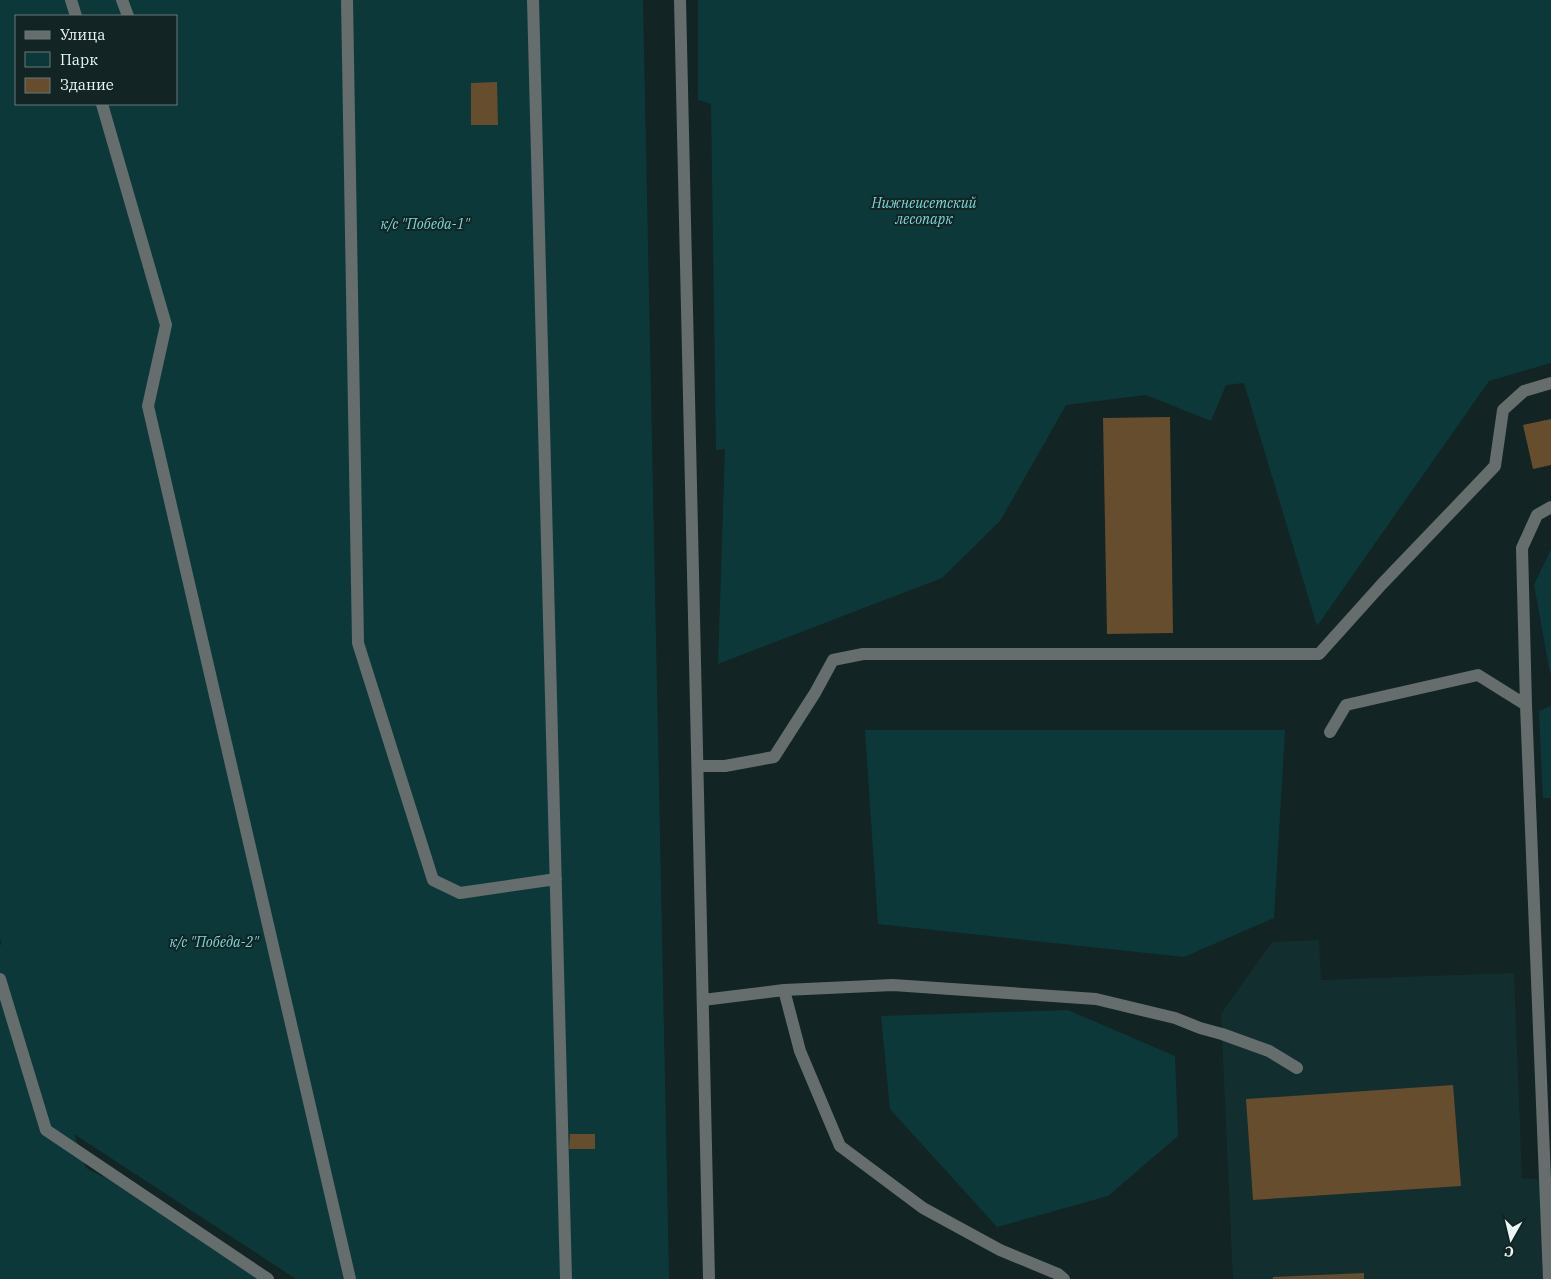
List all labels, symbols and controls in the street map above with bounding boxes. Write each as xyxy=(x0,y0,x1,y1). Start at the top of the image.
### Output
legend xyxy=(15,15,178,105)
text: Улица xyxy=(60,25,105,44)
text: Парк xyxy=(60,50,98,69)
text: Здание xyxy=(60,75,114,94)
park label: Нижнеисетский лесопарк xyxy=(870,194,977,228)
park label: к/с "Победа-1" xyxy=(380,215,471,233)
park label: к/с "Победа-2" xyxy=(169,933,260,951)
north arrow xyxy=(1486,1214,1536,1264)
text: С xyxy=(1503,1242,1515,1261)

